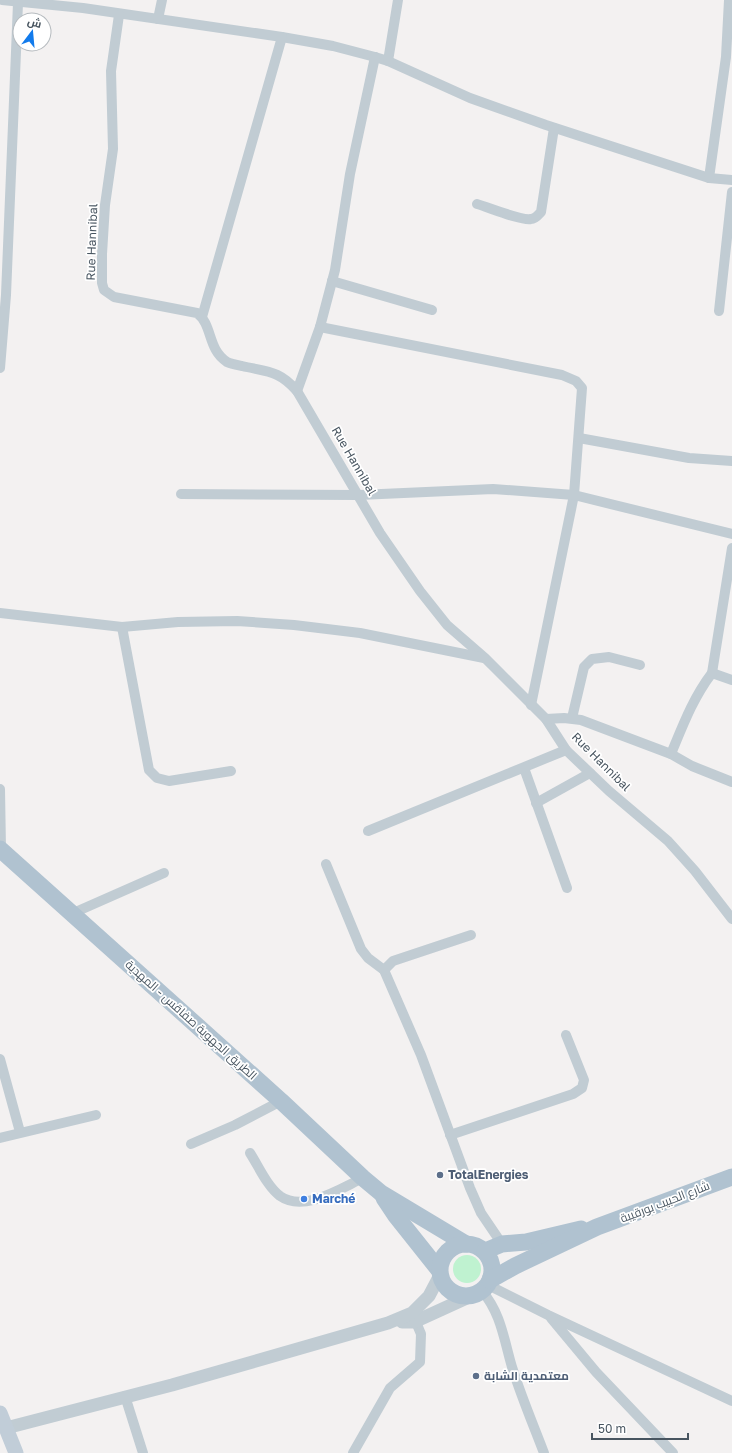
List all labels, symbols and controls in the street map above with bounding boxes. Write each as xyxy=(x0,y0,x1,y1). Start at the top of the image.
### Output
north arrow xyxy=(12,12,52,52)
text: ش xyxy=(26,14,43,31)
street label: Rue Hannibal xyxy=(83,203,100,281)
street label: Rue Hannibal xyxy=(329,424,380,498)
street label: Rue Hannibal xyxy=(569,729,634,794)
street label: الطريق الجهوية صفاقس - المهدية xyxy=(122,957,260,1083)
place label: TotalEnergies xyxy=(448,1167,529,1182)
marker: TotalEnergies xyxy=(435,1170,445,1180)
street label: شارع الحبيب بورقيبة xyxy=(618,1178,712,1226)
place label: Marché xyxy=(312,1191,355,1206)
marker: Marché xyxy=(299,1194,309,1204)
place label: معتمدية الشابة xyxy=(484,1368,569,1383)
marker: معتمدية الشابة xyxy=(471,1371,481,1381)
scale bar xyxy=(592,1415,688,1441)
text: 50 m xyxy=(598,1421,626,1436)

